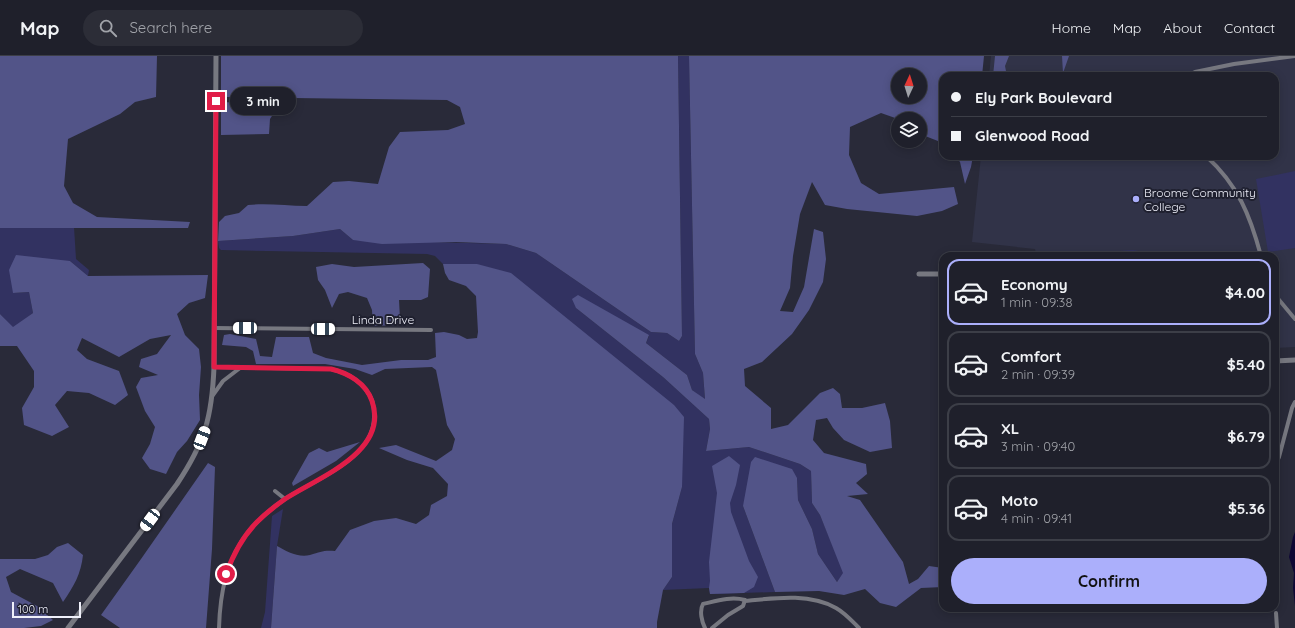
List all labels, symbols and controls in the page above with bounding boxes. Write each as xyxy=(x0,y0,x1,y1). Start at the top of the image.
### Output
search box xyxy=(83,10,363,46)
text: Map xyxy=(20,16,59,40)
icon: search xyxy=(97,17,119,39)
text: Search here xyxy=(129,18,212,37)
text: Home xyxy=(1052,19,1091,37)
text: Map xyxy=(1113,19,1141,37)
text: About xyxy=(1163,19,1202,37)
text: Contact xyxy=(1224,19,1275,37)
north arrow xyxy=(891,68,927,104)
map controls xyxy=(891,68,927,148)
callout: 3 min xyxy=(230,87,296,115)
text: Ely Park Boulevard xyxy=(975,88,1112,107)
route end xyxy=(207,92,225,110)
text: 3 min xyxy=(246,93,280,109)
button: layers xyxy=(891,112,927,148)
text: Glenwood Road xyxy=(975,126,1089,145)
place label: Broome Community College xyxy=(1144,185,1256,214)
marker: Broome Community College xyxy=(1131,194,1141,204)
icon: car xyxy=(953,274,989,310)
text: Economy xyxy=(1001,275,1068,294)
text: $4.00 xyxy=(1225,283,1265,302)
text: 1 min · 09:38 xyxy=(1001,294,1072,310)
street label: Linda Drive xyxy=(352,312,415,327)
car xyxy=(233,322,257,334)
car xyxy=(311,323,335,335)
icon: car xyxy=(953,346,989,382)
text: Comfort xyxy=(1001,347,1062,366)
text: $5.40 xyxy=(1227,355,1265,374)
text: 2 min · 09:39 xyxy=(1001,366,1075,382)
icon: car xyxy=(953,418,989,454)
text: XL xyxy=(1001,419,1019,438)
car xyxy=(192,425,212,451)
text: $6.79 xyxy=(1227,427,1265,446)
text: 3 min · 09:40 xyxy=(1001,438,1075,454)
icon: car xyxy=(953,490,989,526)
text: Moto xyxy=(1001,491,1038,510)
text: $5.36 xyxy=(1228,499,1265,518)
car xyxy=(138,507,162,533)
text: 4 min · 09:41 xyxy=(1001,510,1072,526)
button: Confirm xyxy=(951,558,1267,604)
route start xyxy=(217,565,235,583)
scale bar xyxy=(12,600,81,619)
text: 100 m xyxy=(18,602,48,616)

